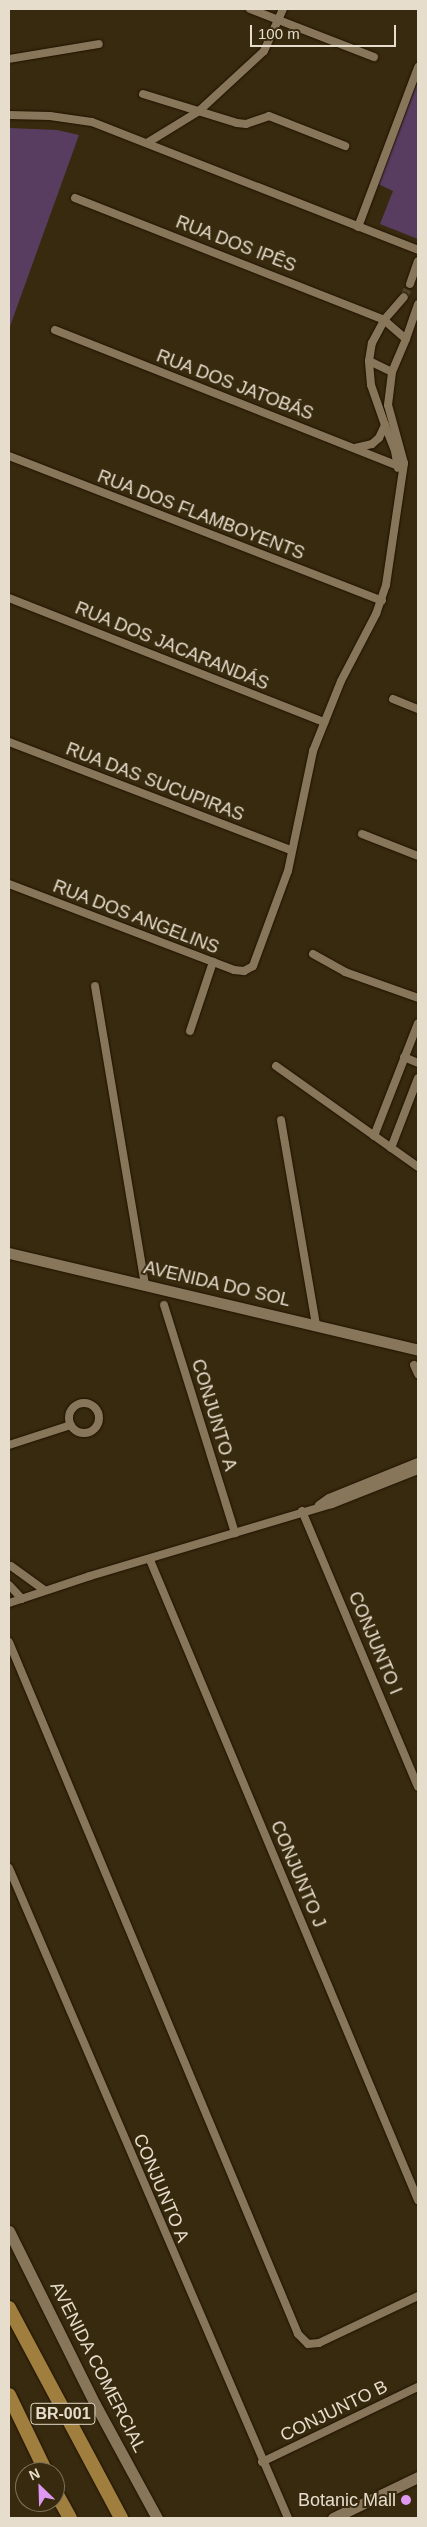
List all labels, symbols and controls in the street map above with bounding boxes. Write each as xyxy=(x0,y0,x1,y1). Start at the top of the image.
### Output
scale bar xyxy=(252,15,398,47)
text: 100 m xyxy=(258,25,300,42)
street label: RUA DOS IPÊS xyxy=(172,211,300,277)
street label: RUA DOS JATOBÁS xyxy=(153,345,317,425)
street label: RUA DOS FLAMBOYENTS xyxy=(94,465,308,565)
street label: RUA DOS JACARANDÁS xyxy=(72,597,272,695)
street label: RUA DAS SUCUPIRAS xyxy=(62,738,248,826)
street label: RUA DOS ANGELINS xyxy=(49,875,223,959)
street label: AVENIDA DO SOL xyxy=(141,1257,293,1311)
street label: CONJUNTO A xyxy=(187,1356,241,1474)
street label: CONJUNTO I xyxy=(344,1588,406,1698)
street label: CONJUNTO J xyxy=(266,1817,330,1931)
street label: CONJUNTO A xyxy=(128,2130,194,2246)
street label: AVENIDA COMERCIAL xyxy=(45,2278,151,2456)
street label: CONJUNTO B xyxy=(277,2376,391,2446)
road number: BR-001 xyxy=(29,2400,97,2428)
north arrow xyxy=(15,2462,65,2512)
text: N xyxy=(26,2465,42,2484)
place label: Botanic Mall xyxy=(298,2489,396,2511)
marker: Botanic Mall xyxy=(400,2494,412,2506)

